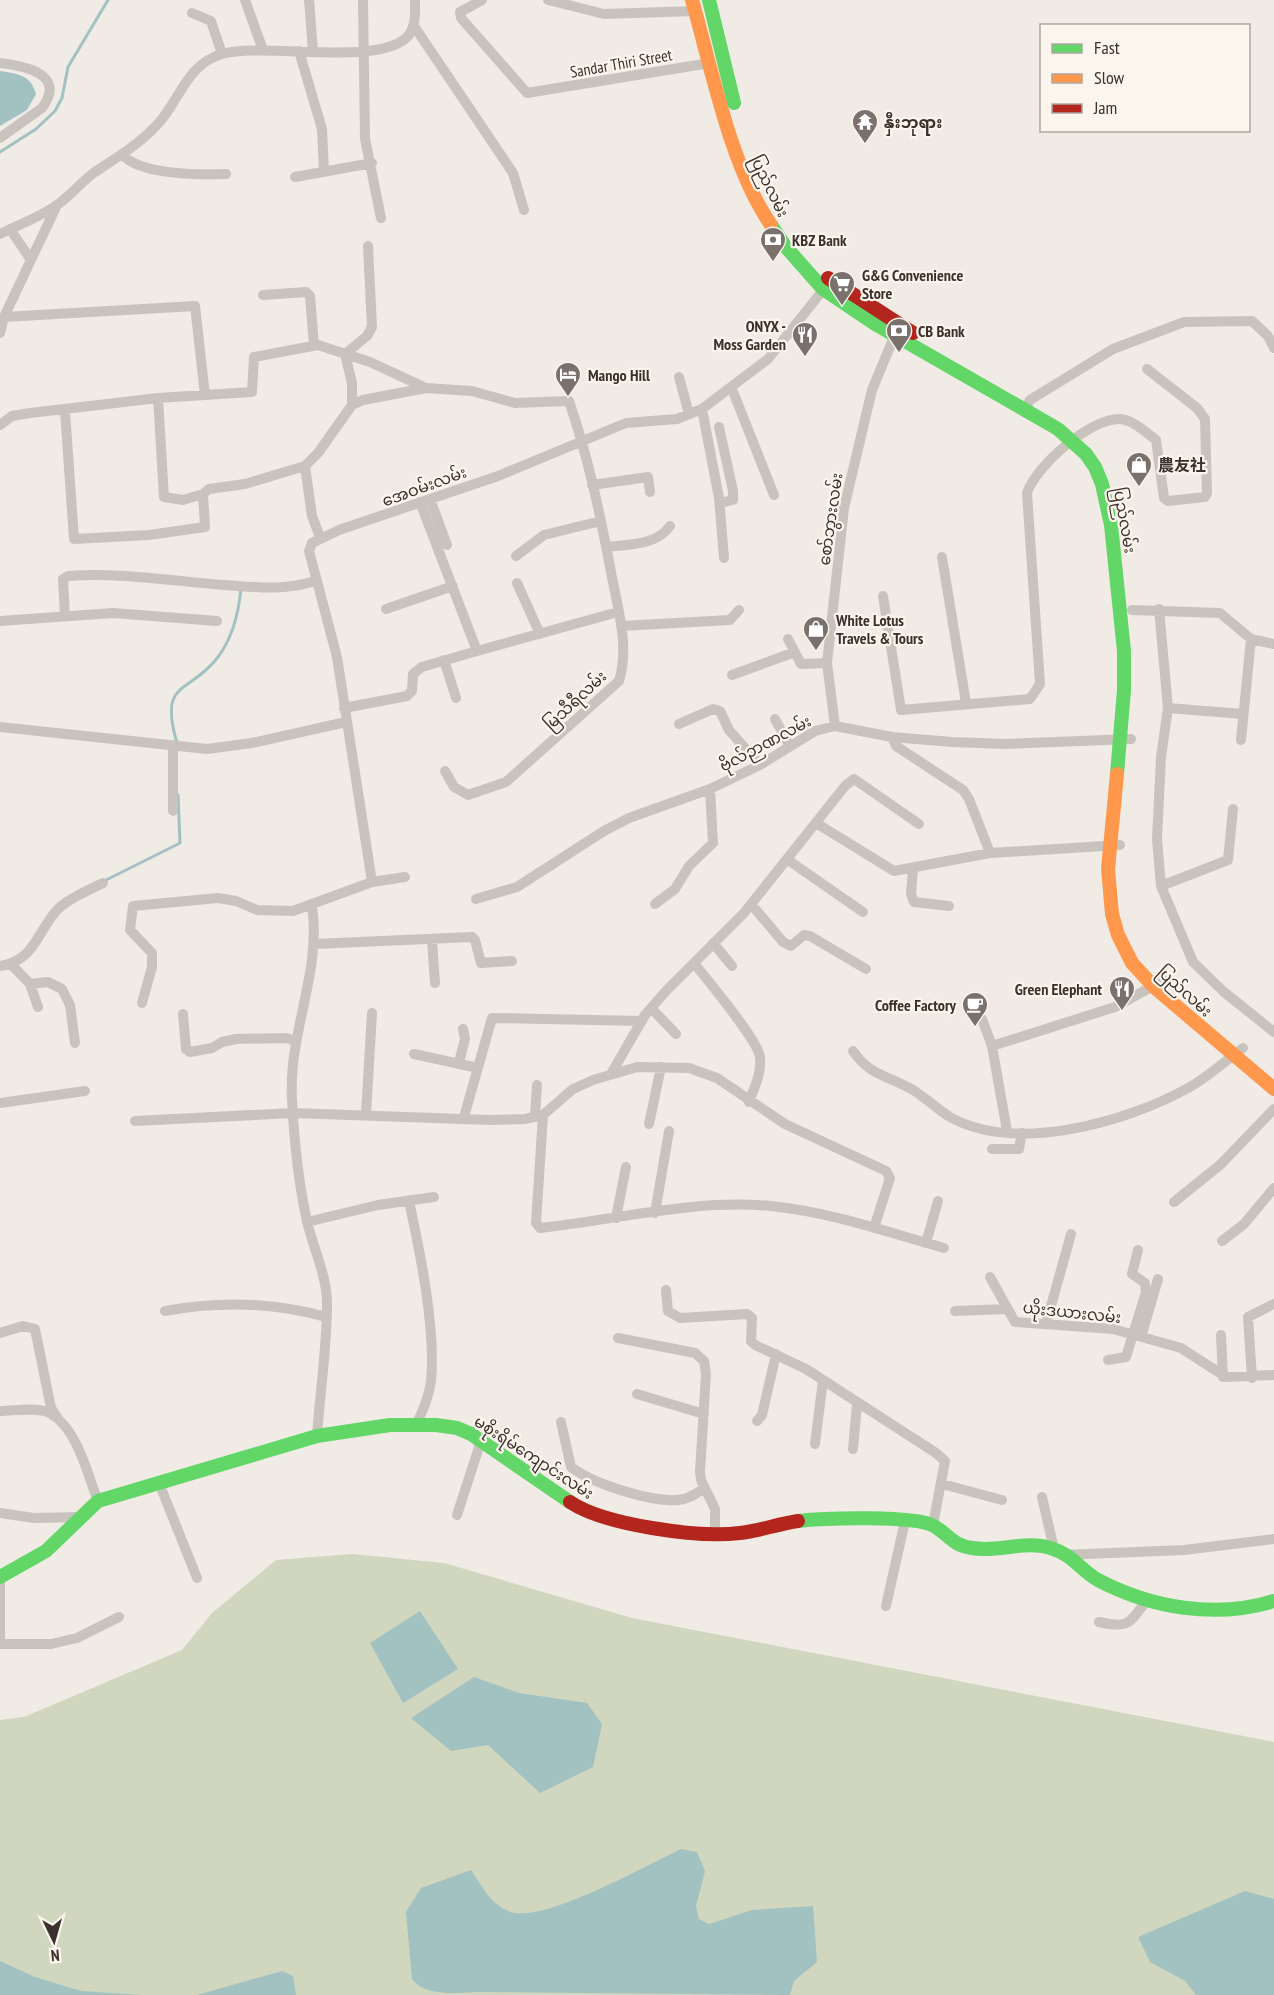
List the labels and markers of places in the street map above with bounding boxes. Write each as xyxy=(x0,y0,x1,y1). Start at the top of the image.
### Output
temple icon: နှီးဘုရား xyxy=(850,107,880,145)
place label: နှီးဘုရား xyxy=(884,111,942,136)
bank icon: KBZ Bank xyxy=(758,225,788,263)
place label: KBZ Bank xyxy=(792,230,847,250)
place label: G&G Convenience Store xyxy=(862,265,963,303)
supermarket icon: G&G Convenience Store xyxy=(827,269,857,307)
place label: ONYX - Moss Garden xyxy=(713,316,786,354)
bank icon: CB Bank xyxy=(884,316,914,354)
restaurant icon: ONYX - Moss Garden xyxy=(790,320,820,358)
place label: CB Bank xyxy=(918,321,965,341)
hotel icon: Mango Hill xyxy=(553,360,583,398)
place label: Mango Hill xyxy=(588,365,650,385)
shop icon: 農友社 xyxy=(1124,450,1154,488)
place label: 農友社 xyxy=(1158,455,1206,475)
place label: White Lotus Travels & Tours xyxy=(835,610,924,648)
shop icon: White Lotus Travels & Tours xyxy=(801,614,831,652)
restaurant icon: Green Elephant xyxy=(1107,974,1137,1012)
place label: Green Elephant xyxy=(1015,979,1102,999)
cafe icon: Coffee Factory xyxy=(960,990,990,1028)
place label: Coffee Factory xyxy=(875,995,957,1015)

